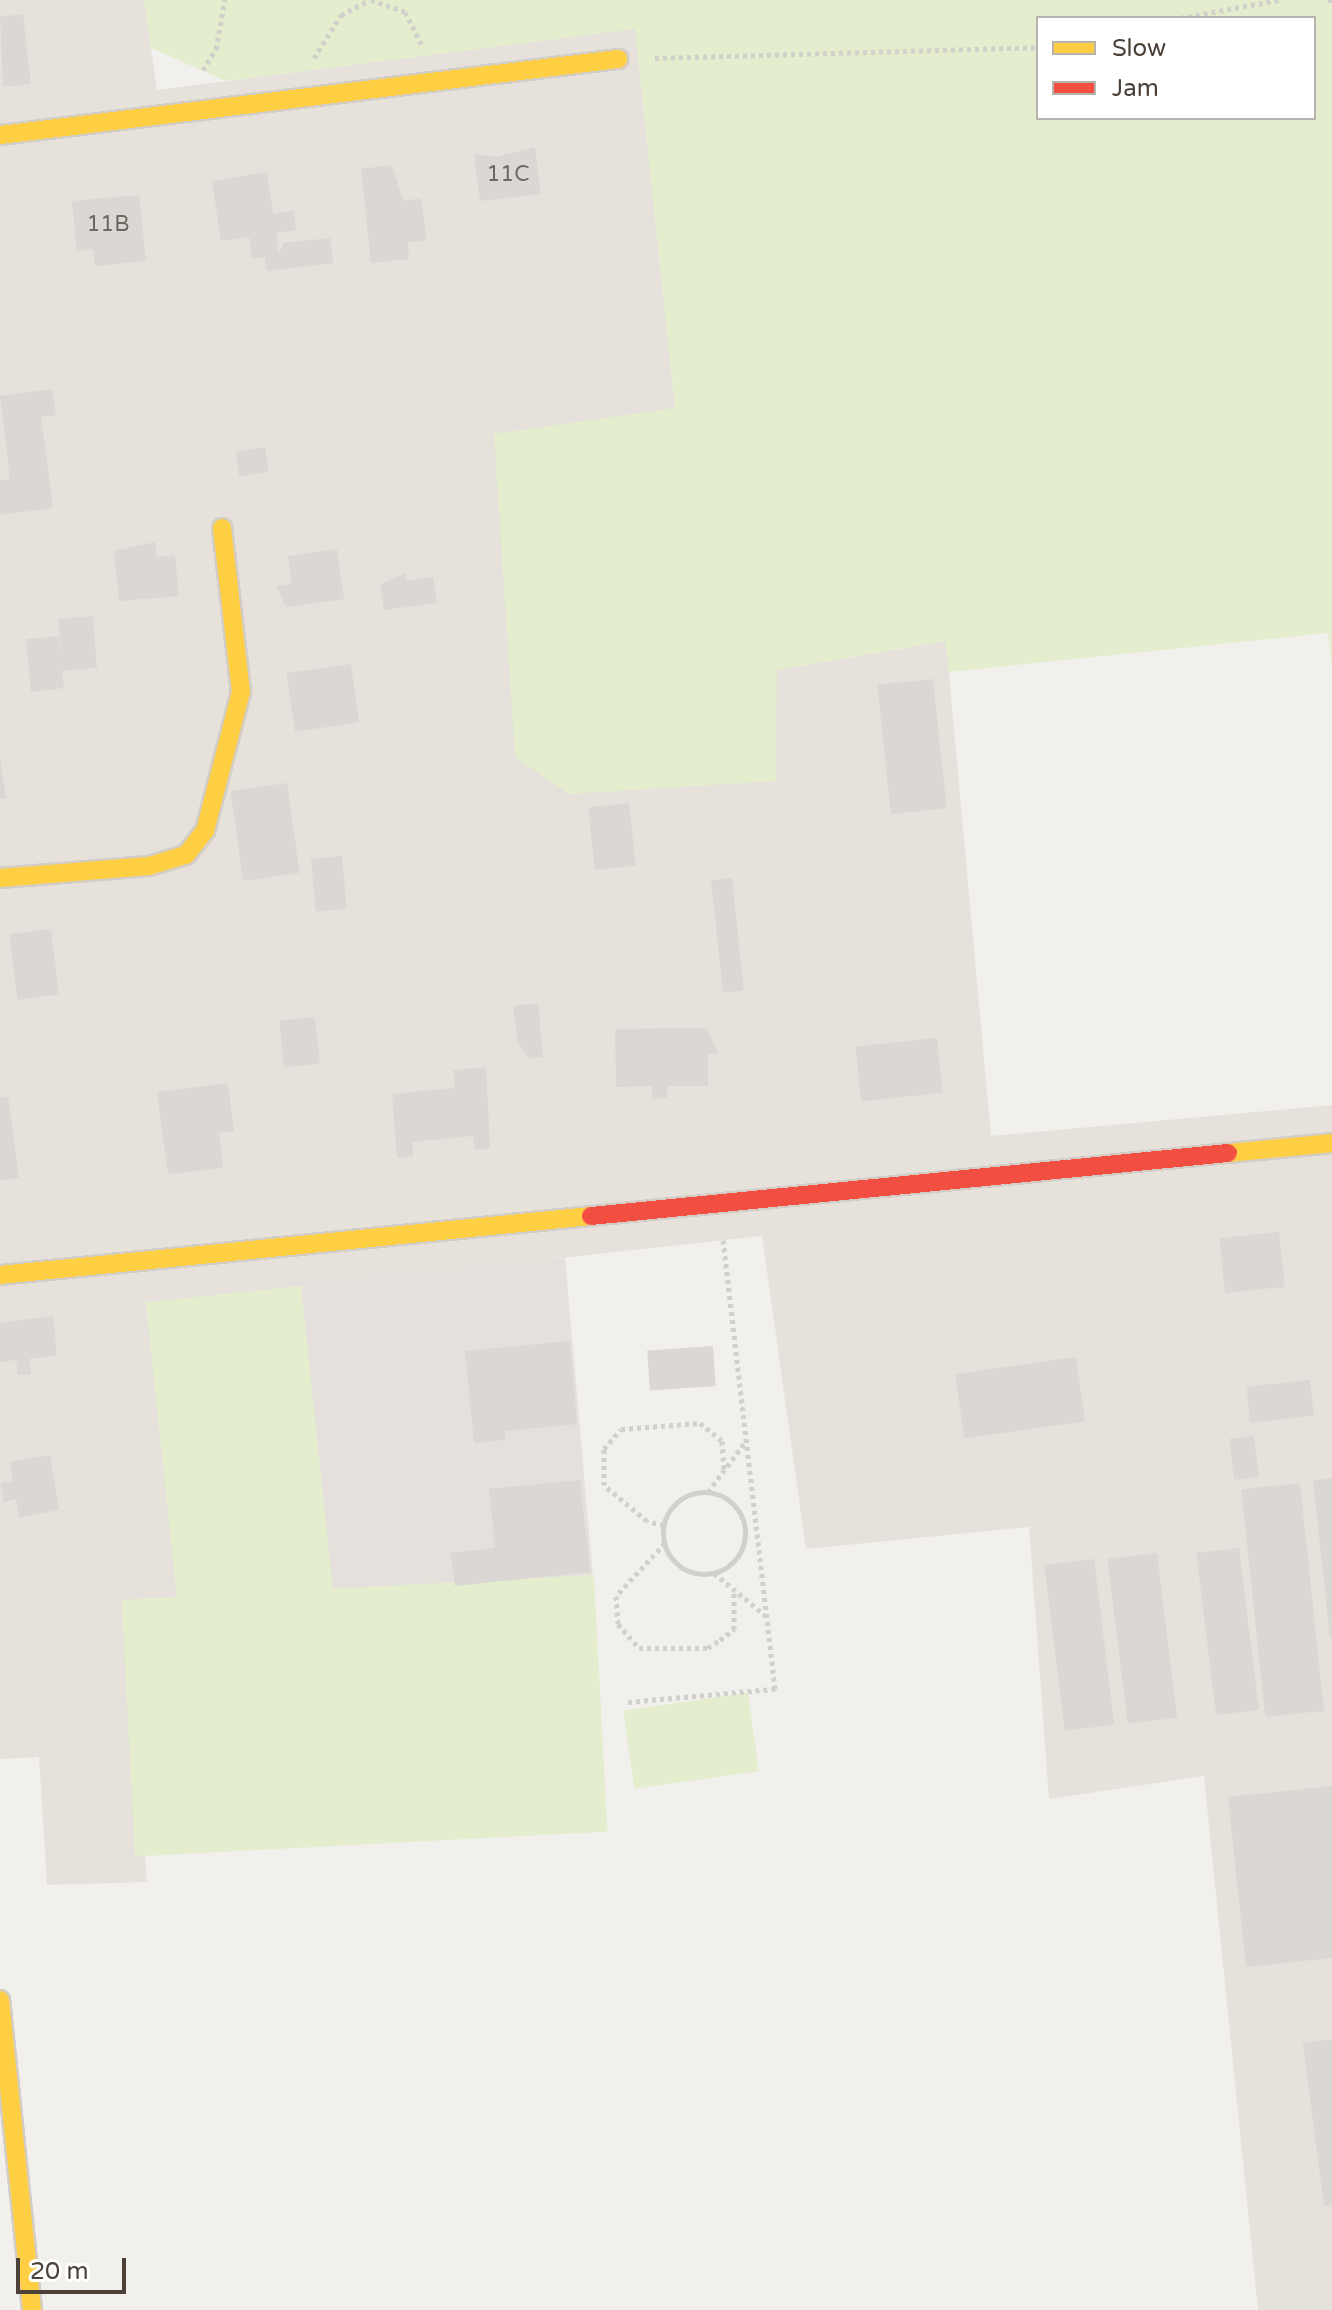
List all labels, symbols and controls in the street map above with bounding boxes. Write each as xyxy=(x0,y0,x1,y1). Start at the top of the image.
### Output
legend xyxy=(1036,16,1316,120)
text: Slow xyxy=(1112,34,1166,63)
text: Jam xyxy=(1112,74,1159,103)
house number: 11C xyxy=(487,162,529,188)
house number: 11B xyxy=(87,212,129,238)
scale bar xyxy=(20,2242,130,2292)
text: 20 m xyxy=(30,2257,88,2286)

